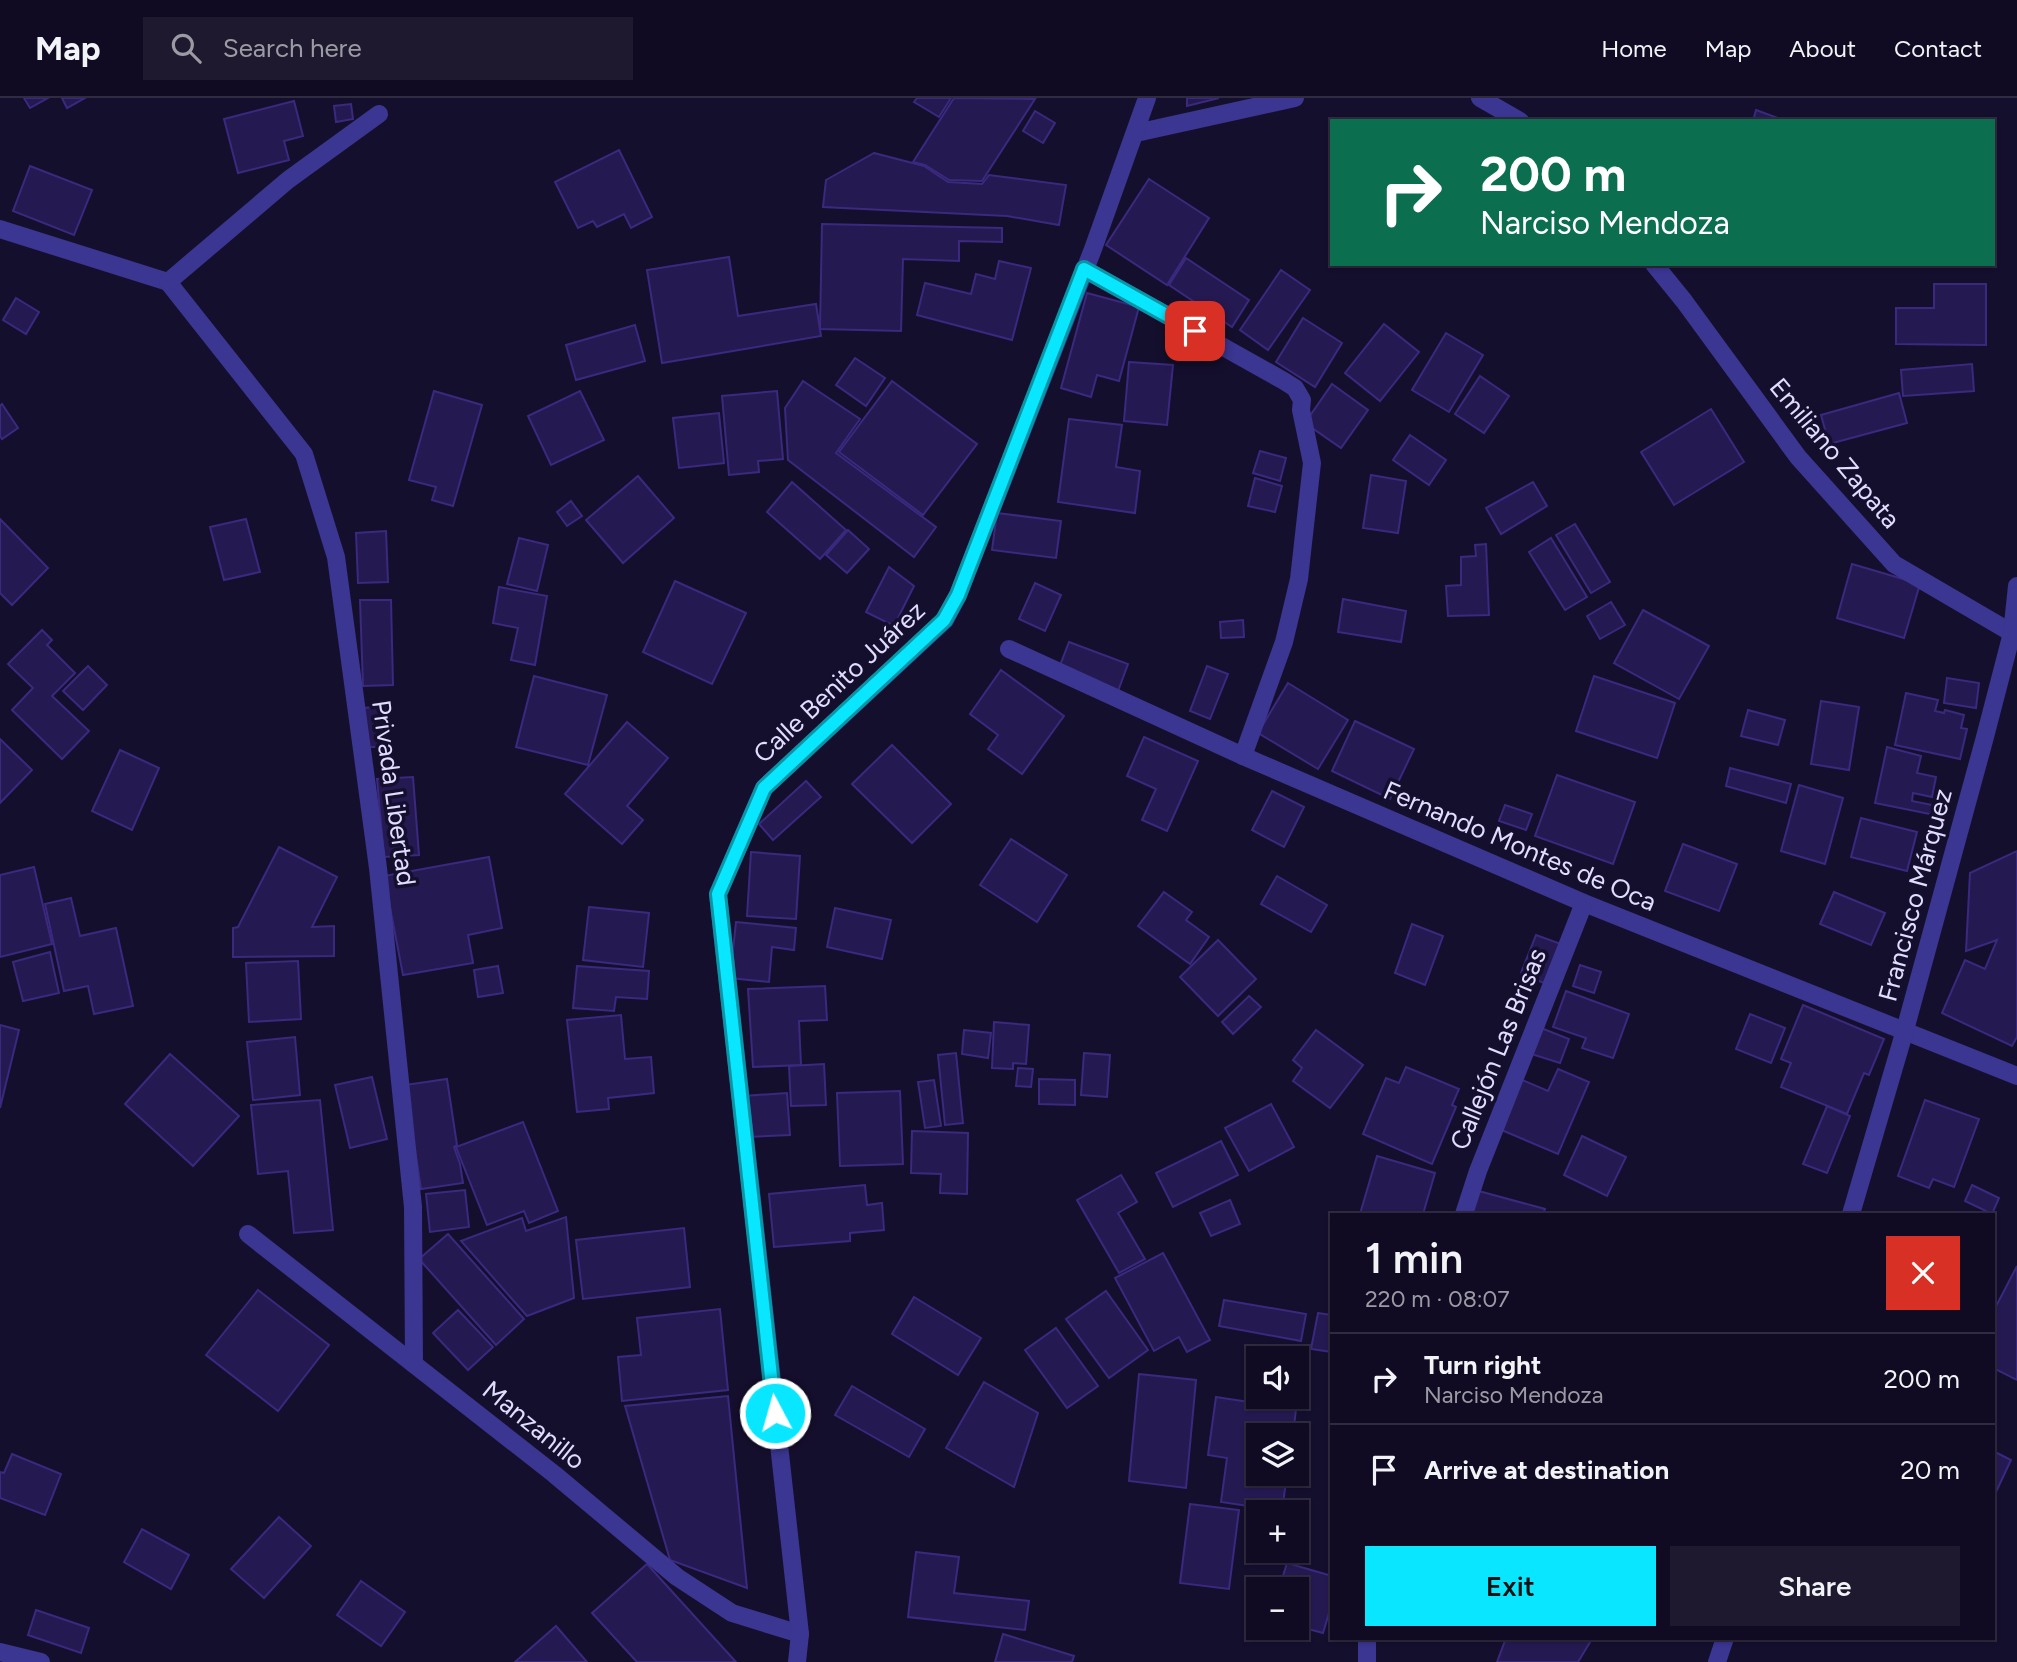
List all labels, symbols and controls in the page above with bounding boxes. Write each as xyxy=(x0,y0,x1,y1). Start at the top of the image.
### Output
search box xyxy=(143,17,633,80)
text: Map xyxy=(35,29,101,68)
icon: search xyxy=(167,29,205,67)
text: Search here xyxy=(223,32,362,64)
text: Home xyxy=(1601,34,1667,63)
text: Map xyxy=(1705,34,1751,63)
text: About xyxy=(1789,34,1856,63)
text: Contact xyxy=(1894,34,1982,63)
text: 200 m xyxy=(1480,144,1626,203)
icon: right xyxy=(1365,147,1456,238)
text: Narciso Mendoza xyxy=(1480,204,1730,242)
pin xyxy=(1165,301,1225,361)
icon: arrive xyxy=(1176,312,1214,350)
street label: Emiliano Zapata xyxy=(1763,371,1907,535)
street label: Calle Benito Juárez xyxy=(747,594,931,770)
street label: Privada Libertad xyxy=(365,698,423,888)
street label: Fernando Montes de Oca xyxy=(1379,774,1661,918)
street label: Francisco Márquez xyxy=(1871,785,1959,1005)
street label: Callejón Las Brisas xyxy=(1443,944,1553,1154)
text: 1 min xyxy=(1365,1233,1463,1284)
button: close xyxy=(1886,1236,1960,1310)
text: 220 m · 08:07 xyxy=(1365,1285,1510,1313)
map controls xyxy=(1246,1346,1309,1640)
button: sound xyxy=(1246,1346,1309,1409)
text: Turn right xyxy=(1424,1349,1541,1381)
icon: right xyxy=(1365,1360,1403,1398)
text: 200 m xyxy=(1884,1363,1960,1395)
street label: Manzanillo xyxy=(476,1374,592,1476)
position arrow xyxy=(738,1376,812,1450)
text: Narciso Mendoza xyxy=(1424,1381,1604,1409)
button: layers xyxy=(1246,1423,1309,1486)
icon: arrive xyxy=(1365,1451,1403,1489)
text: Arrive at destination xyxy=(1424,1454,1669,1486)
text: 20 m xyxy=(1900,1454,1960,1486)
button: + xyxy=(1246,1500,1309,1563)
button: Exit xyxy=(1365,1546,1656,1626)
button: Share xyxy=(1670,1546,1960,1626)
button: − xyxy=(1246,1577,1309,1640)

